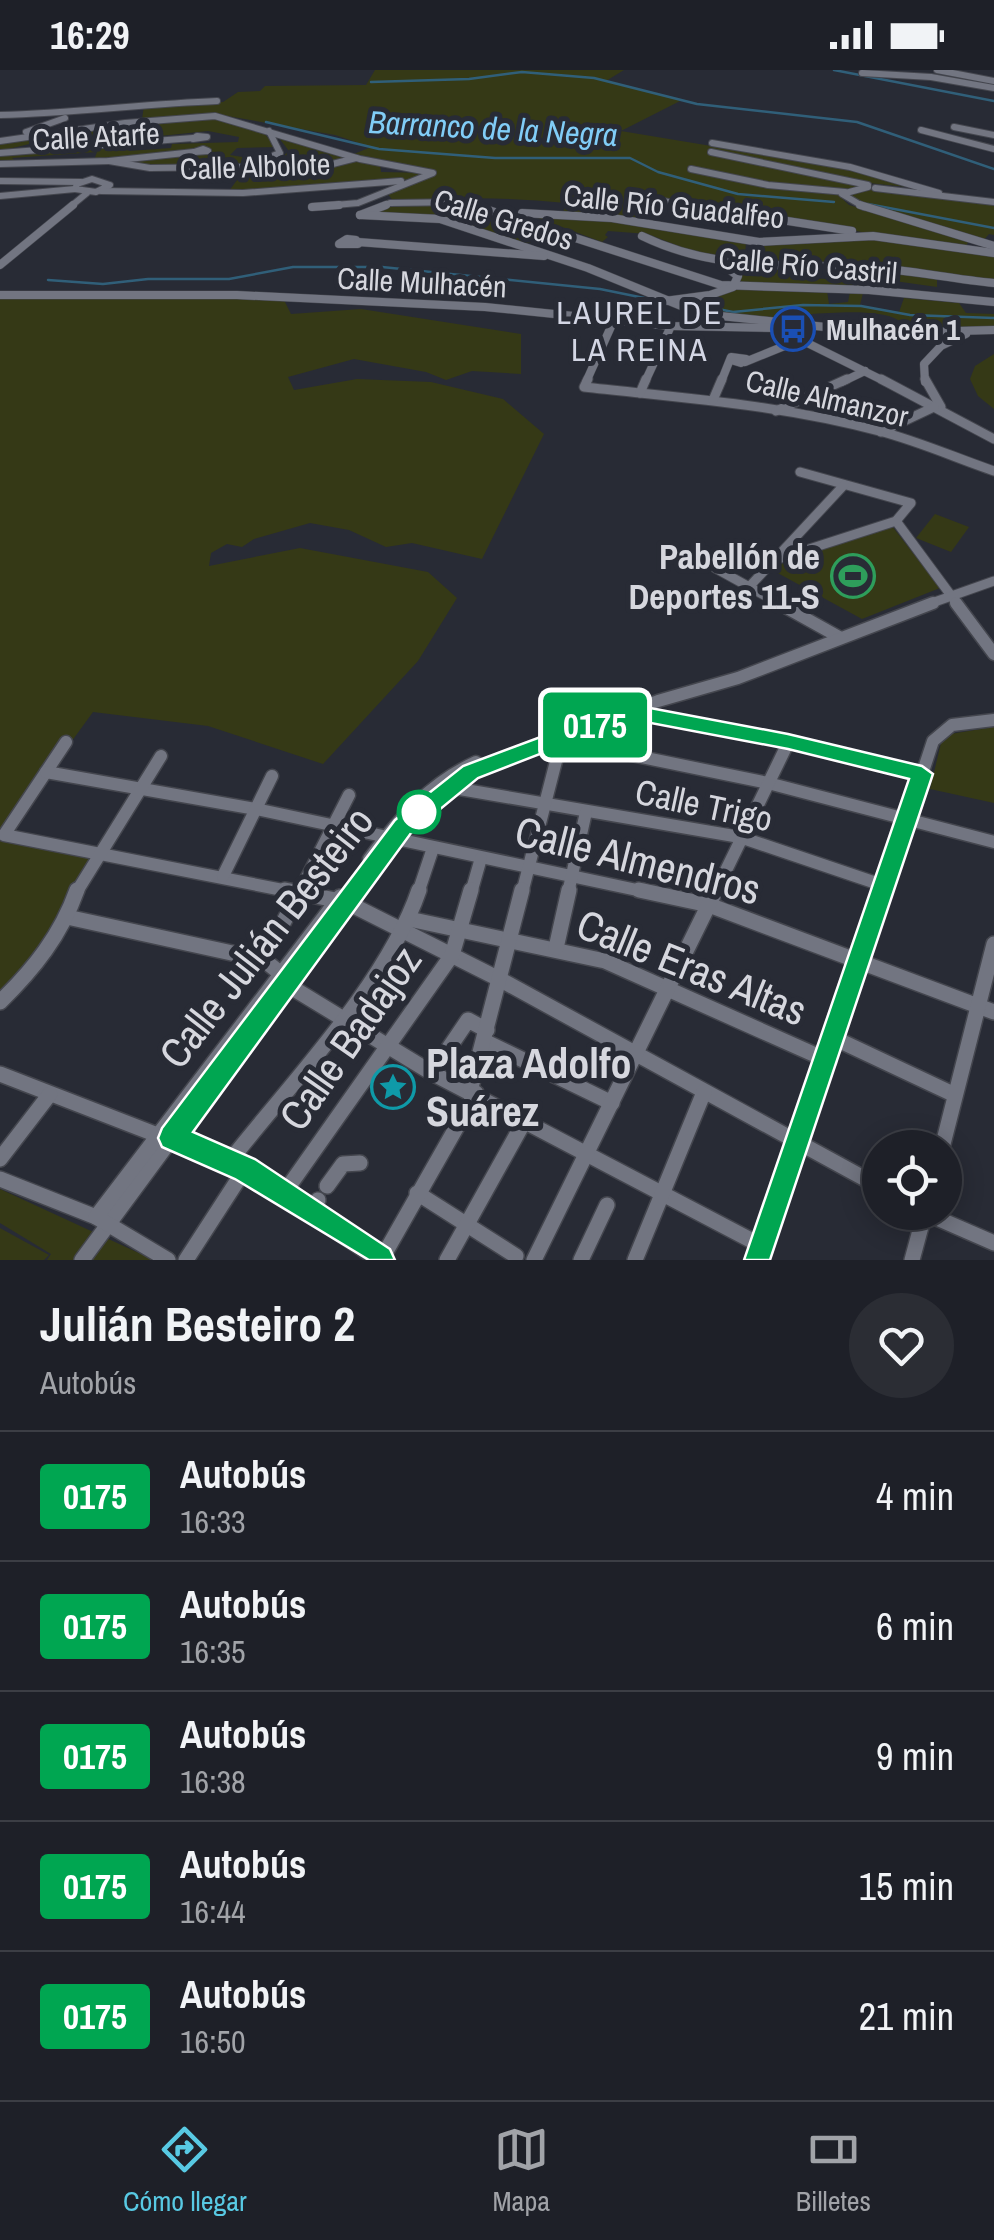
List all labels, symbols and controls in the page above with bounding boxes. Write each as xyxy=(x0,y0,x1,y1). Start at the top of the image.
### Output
text: 16:29 xyxy=(50,10,130,61)
water label: Barranco de la Negra xyxy=(367,100,619,156)
street label: Calle Atarfe xyxy=(31,113,161,159)
street label: Calle Albolote xyxy=(179,143,331,189)
street label: Calle Río Guadalfeo xyxy=(562,175,786,237)
street label: Calle Gredos xyxy=(430,179,578,259)
street label: Calle Río Castril xyxy=(717,237,899,293)
street label: Calle Mulhacén xyxy=(336,258,508,306)
district label: LAUREL DE LA REINA xyxy=(556,291,724,371)
bus stop icon: Mulhacén 1 xyxy=(770,306,816,352)
place label: Mulhacén 1 xyxy=(826,309,960,349)
street label: Calle Almanzor xyxy=(742,360,913,436)
place label: Pabellón de Deportes 11-S xyxy=(629,533,820,620)
sports icon: Pabellón de Deportes 11-S xyxy=(830,553,876,599)
line badge: 0175 xyxy=(525,692,665,758)
text: 0175 xyxy=(563,702,627,749)
street label: Calle Trigo xyxy=(631,768,777,842)
unlabelled marker xyxy=(398,791,440,833)
street label: Calle Julián Besteiro xyxy=(146,795,386,1079)
street label: Calle Almendros xyxy=(510,803,766,917)
street label: Calle Eras Altas xyxy=(569,896,815,1038)
street label: Calle Badajoz xyxy=(266,935,434,1141)
place label: Plaza Adolfo Suárez xyxy=(426,1035,631,1139)
place icon: Plaza Adolfo Suárez xyxy=(370,1064,416,1110)
map controls xyxy=(862,1130,962,1230)
button: locate xyxy=(862,1130,962,1230)
text: Julián Besteiro 2 xyxy=(40,1291,355,1356)
button: heart xyxy=(849,1293,954,1398)
text: Autobús xyxy=(40,1361,136,1404)
text: Autobús xyxy=(180,1449,306,1500)
text: 4 min xyxy=(876,1471,954,1522)
text: 0175 xyxy=(63,1473,127,1520)
text: 16:33 xyxy=(180,1500,246,1543)
text: Autobús xyxy=(180,1579,306,1630)
text: 6 min xyxy=(876,1601,954,1652)
text: 0175 xyxy=(63,1603,127,1650)
text: 16:35 xyxy=(180,1630,246,1673)
text: Autobús xyxy=(180,1709,306,1760)
text: 9 min xyxy=(876,1731,954,1782)
text: 0175 xyxy=(63,1733,127,1780)
text: 16:38 xyxy=(180,1760,246,1803)
text: Autobús xyxy=(180,1839,306,1890)
text: 15 min xyxy=(859,1861,954,1912)
text: 0175 xyxy=(63,1863,127,1910)
text: 16:44 xyxy=(180,1890,246,1933)
text: Autobús xyxy=(180,1969,306,2020)
text: 21 min xyxy=(859,1991,954,2042)
text: 0175 xyxy=(63,1993,127,2040)
text: 16:50 xyxy=(180,2020,246,2063)
tab: Cómo llegar xyxy=(123,2122,247,2220)
tab: Mapa xyxy=(493,2122,550,2220)
tab: Billetes xyxy=(796,2122,871,2220)

